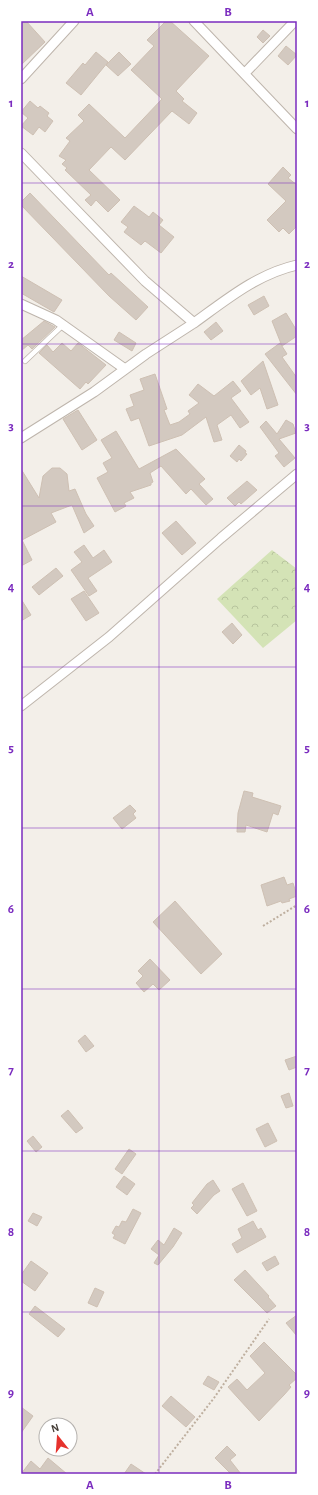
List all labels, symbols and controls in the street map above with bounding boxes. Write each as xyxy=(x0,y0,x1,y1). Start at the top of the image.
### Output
text: A xyxy=(86,6,94,19)
text: B xyxy=(224,6,232,19)
text: 1 xyxy=(9,97,13,110)
text: 1 xyxy=(305,97,309,110)
text: 2 xyxy=(8,258,14,271)
text: 2 xyxy=(304,258,310,271)
text: 3 xyxy=(8,420,14,433)
text: 3 xyxy=(304,420,310,433)
text: 4 xyxy=(8,581,15,594)
text: 4 xyxy=(304,581,311,594)
text: 5 xyxy=(8,742,14,755)
text: 5 xyxy=(304,742,310,755)
text: 6 xyxy=(8,903,14,916)
text: 6 xyxy=(304,903,310,916)
text: 7 xyxy=(8,1064,14,1077)
text: 7 xyxy=(304,1064,310,1077)
text: 8 xyxy=(8,1226,14,1239)
text: 8 xyxy=(304,1226,310,1239)
text: 9 xyxy=(8,1387,14,1400)
text: 9 xyxy=(304,1387,310,1400)
north arrow xyxy=(38,1417,78,1457)
text: N xyxy=(50,1422,60,1434)
text: A xyxy=(86,1479,94,1492)
text: B xyxy=(224,1479,232,1492)

